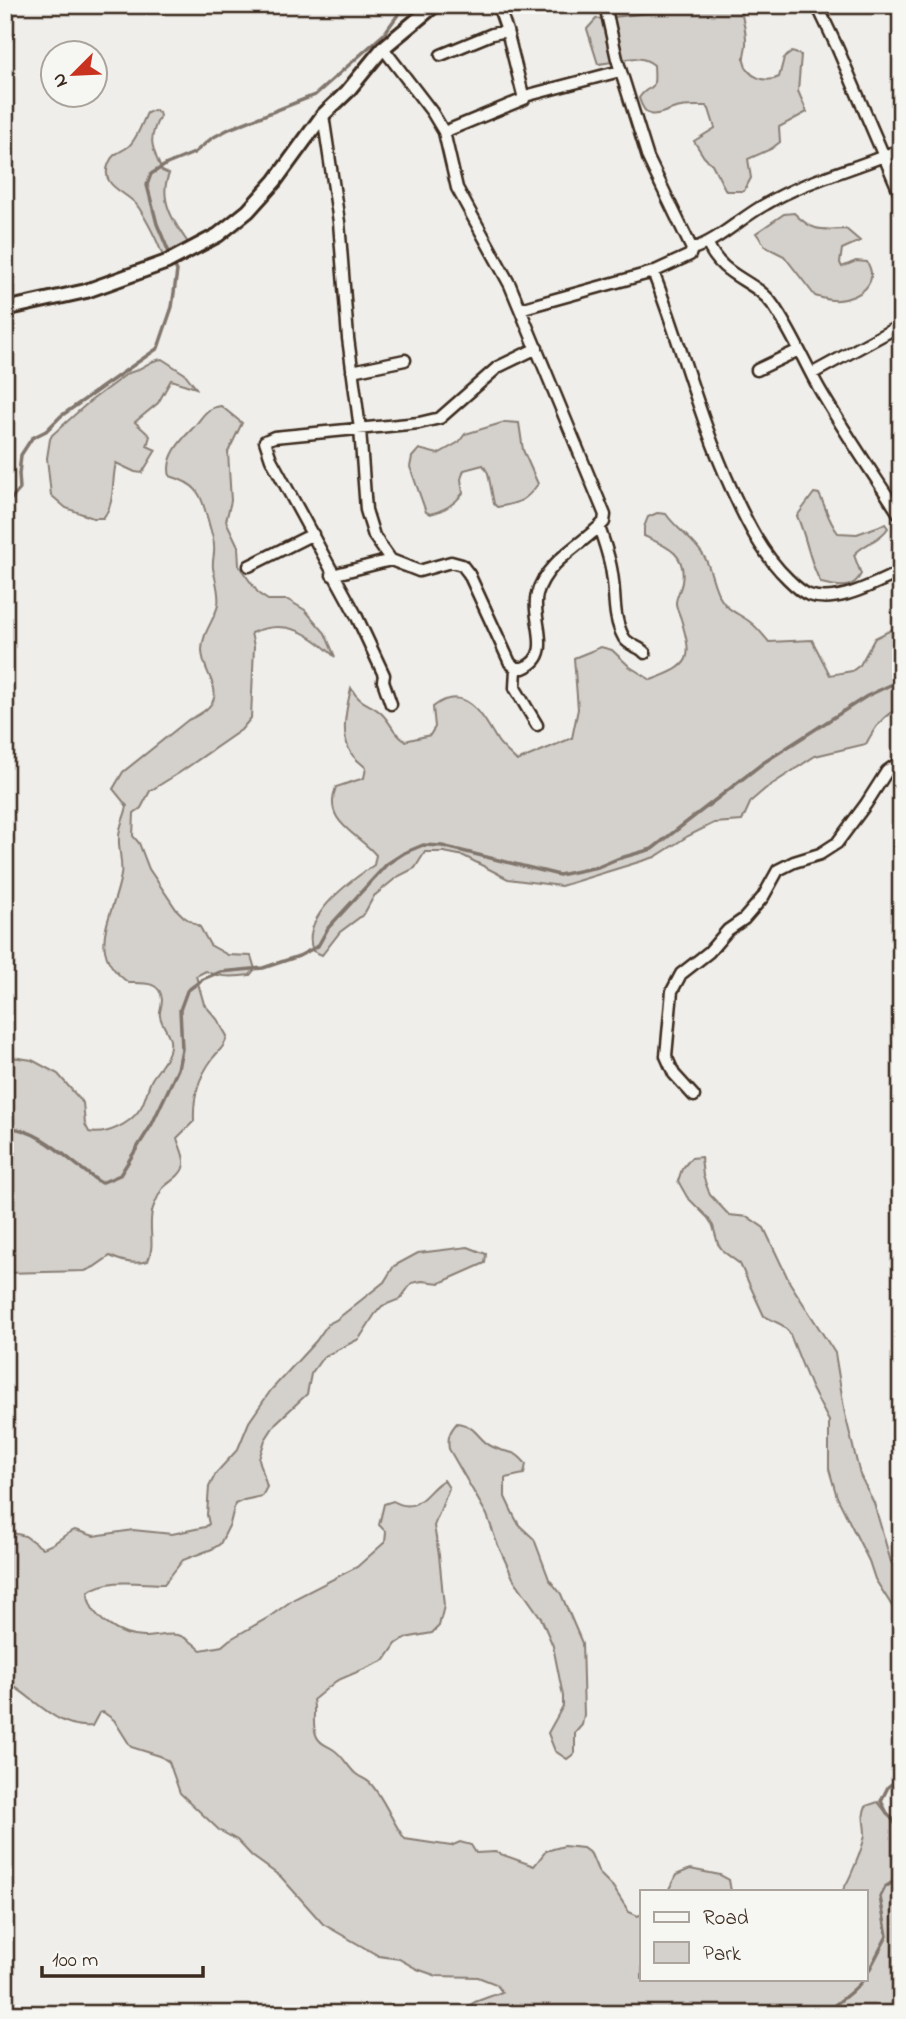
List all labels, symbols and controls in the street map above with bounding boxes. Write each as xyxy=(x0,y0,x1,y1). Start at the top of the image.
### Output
north arrow xyxy=(38,38,108,108)
text: N xyxy=(46,68,76,91)
legend xyxy=(640,1890,867,1980)
text: Road xyxy=(703,1904,749,1934)
scale bar xyxy=(42,1935,203,1979)
text: Park xyxy=(703,1940,742,1970)
text: 100 m xyxy=(52,1946,98,1976)

